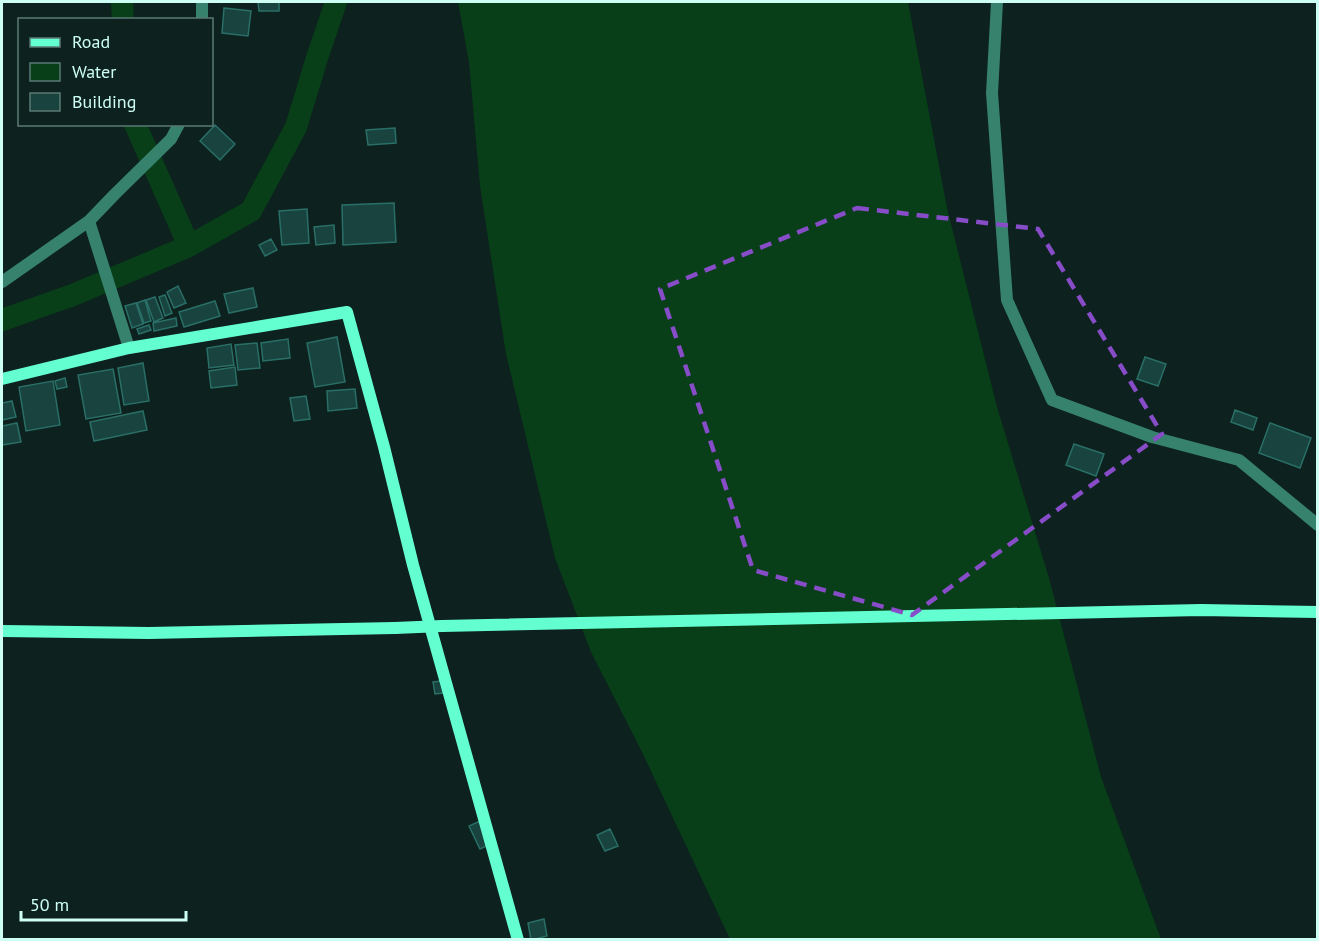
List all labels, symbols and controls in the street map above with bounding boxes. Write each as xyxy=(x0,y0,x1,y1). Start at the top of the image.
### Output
legend xyxy=(18,18,213,126)
text: Road xyxy=(72,30,110,53)
text: Water xyxy=(72,60,116,83)
text: Building xyxy=(72,90,136,113)
scale bar xyxy=(21,884,186,922)
text: 50 m xyxy=(30,893,69,916)

